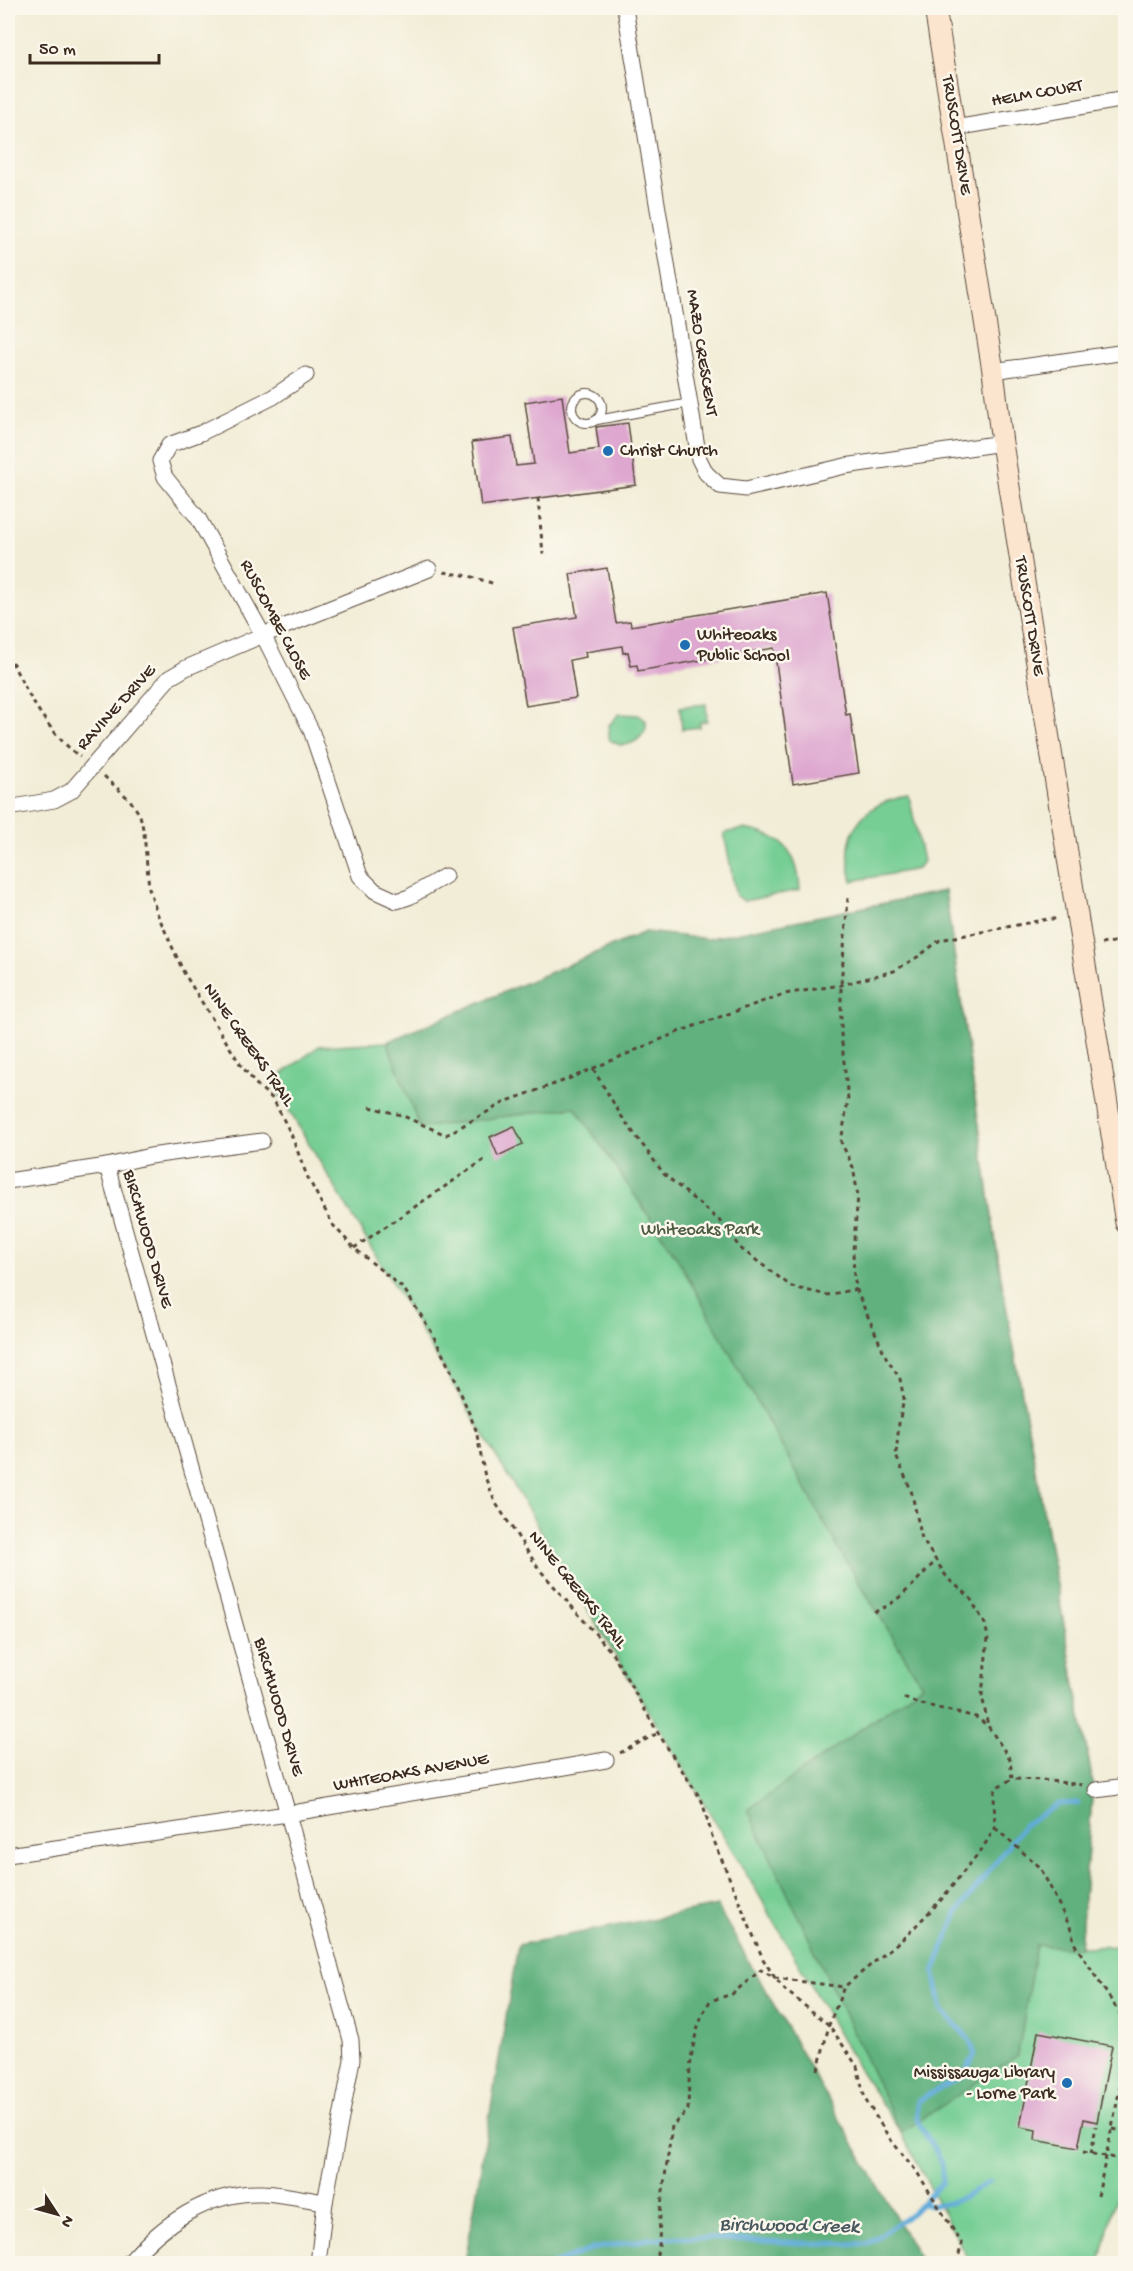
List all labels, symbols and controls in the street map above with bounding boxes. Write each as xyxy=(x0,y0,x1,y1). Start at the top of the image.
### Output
scale bar xyxy=(30,27,159,65)
text: 50 m xyxy=(39,40,76,61)
street label: TRUSCOTT DRIVE xyxy=(936,73,976,197)
street label: HELM COURT xyxy=(990,75,1085,112)
street label: MAZO CRESCENT xyxy=(681,288,722,419)
place label: Christ Church xyxy=(620,441,718,462)
marker: Christ Church xyxy=(601,444,615,458)
street label: TRUSCOTT DRIVE xyxy=(1009,554,1049,678)
street label: RUSCOMBE CLOSE xyxy=(235,556,316,684)
place label: Whiteoaks Public School xyxy=(696,625,790,667)
marker: Whiteoaks Public School xyxy=(678,638,692,652)
street label: RAVINE DRIVE xyxy=(73,660,162,755)
street label: NINE CREEKS TRAIL xyxy=(198,979,299,1112)
street label: BIRCHWOOD DRIVE xyxy=(117,1167,177,1311)
park label: Whiteoaks Park xyxy=(641,1220,761,1241)
street label: NINE CREEKS TRAIL xyxy=(523,1527,632,1654)
street label: BIRCHWOOD DRIVE xyxy=(248,1635,308,1779)
street label: WHITEOAKS AVENUE xyxy=(332,1749,491,1797)
place label: Mississauga Library - Lorne Park xyxy=(914,2063,1057,2105)
marker: Mississauga Library - Lorne Park xyxy=(1060,2076,1074,2090)
north arrow xyxy=(27,2184,87,2244)
text: N xyxy=(55,2211,77,2231)
water label: Birchwood Creek xyxy=(719,2214,861,2240)

